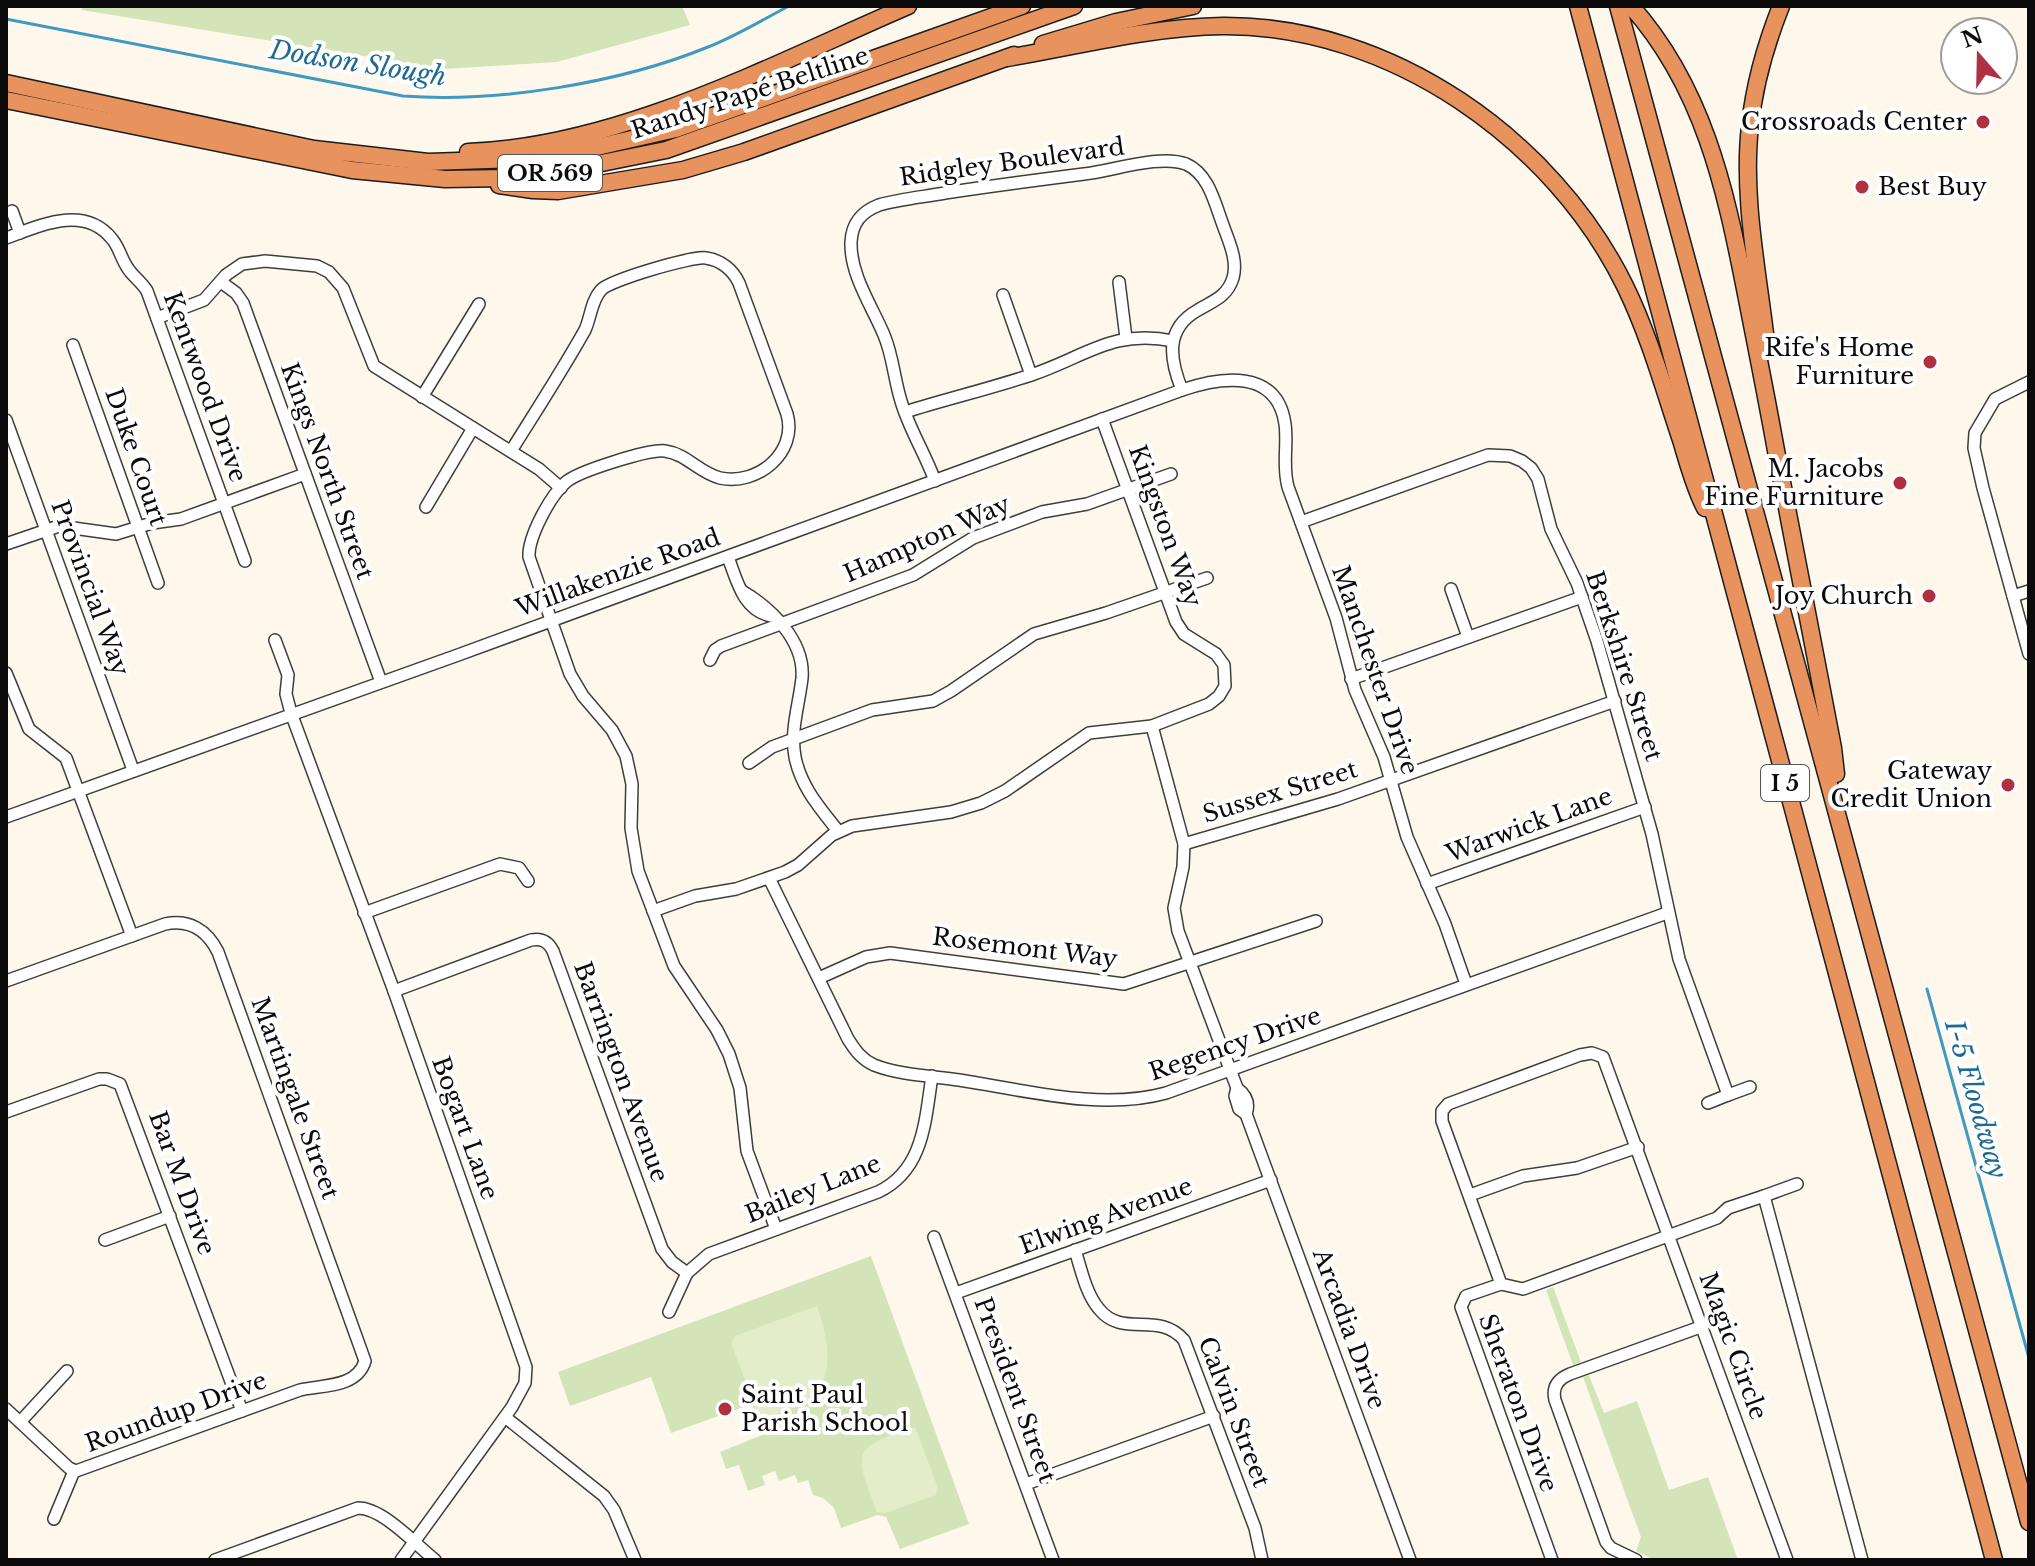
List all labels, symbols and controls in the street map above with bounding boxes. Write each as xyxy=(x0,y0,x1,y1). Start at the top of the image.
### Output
north arrow xyxy=(1939,16,2019,96)
text: N xyxy=(1958,21,1987,54)
water label: Dodson Slough xyxy=(266,33,449,93)
street label: Randy Papé Beltline xyxy=(627,40,872,145)
place label: Crossroads Center xyxy=(1741,107,1968,136)
marker: Crossroads Center xyxy=(1974,113,1992,131)
street label: Ridgley Boulevard xyxy=(898,131,1126,192)
road number: OR 569 xyxy=(498,155,602,191)
place label: Best Buy xyxy=(1878,172,1987,201)
marker: Best Buy xyxy=(1853,178,1871,196)
street label: Kentwood Drive xyxy=(158,288,253,486)
place label: Rife's Home Furniture xyxy=(1764,333,1914,390)
marker: Rife's Home Furniture xyxy=(1921,353,1939,371)
street label: Kings North Street xyxy=(275,359,380,583)
street label: Duke Court xyxy=(99,384,174,529)
street label: Kingston Way xyxy=(1123,441,1208,611)
place label: M. Jacobs Fine Furniture xyxy=(1704,454,1884,511)
marker: M. Jacobs Fine Furniture xyxy=(1891,474,1909,492)
street label: Hampton Way xyxy=(839,489,1015,588)
street label: Provincial Way xyxy=(45,496,136,680)
street label: Willakenzie Road xyxy=(511,522,724,623)
street label: Manchester Drive xyxy=(1326,562,1425,778)
street label: Berkshire Street xyxy=(1580,567,1669,764)
place label: Joy Church xyxy=(1772,581,1913,610)
marker: Joy Church xyxy=(1920,587,1938,605)
street label: Sussex Street xyxy=(1199,754,1361,829)
place label: Gateway Credit Union xyxy=(1831,756,1993,813)
road number: I 5 xyxy=(1761,765,1809,801)
marker: Gateway Credit Union xyxy=(1999,776,2017,794)
street label: Warwick Lane xyxy=(1441,781,1616,868)
street label: Rosemont Way xyxy=(931,922,1120,973)
street label: Barrington Avenue xyxy=(568,958,675,1186)
street label: Martingale Street xyxy=(245,993,346,1203)
street label: Regency Drive xyxy=(1145,1001,1325,1087)
water label: I-5 Floodway xyxy=(1938,1015,2014,1182)
street label: Bogart Lane xyxy=(426,1052,505,1203)
street label: Bar M Drive xyxy=(143,1107,222,1259)
street label: Bailey Lane xyxy=(741,1148,885,1229)
street label: Elwing Avenue xyxy=(1016,1171,1196,1260)
street label: Arcadia Drive xyxy=(1307,1244,1392,1413)
street label: Magic Circle xyxy=(1693,1268,1774,1424)
street label: President Street xyxy=(968,1293,1062,1486)
street label: Sheraton Drive xyxy=(1473,1310,1564,1496)
street label: Calvin Street xyxy=(1193,1333,1276,1491)
street label: Roundup Drive xyxy=(81,1365,271,1458)
place label: Saint Paul Parish School xyxy=(741,1380,909,1437)
marker: Saint Paul Parish School xyxy=(716,1400,734,1418)

